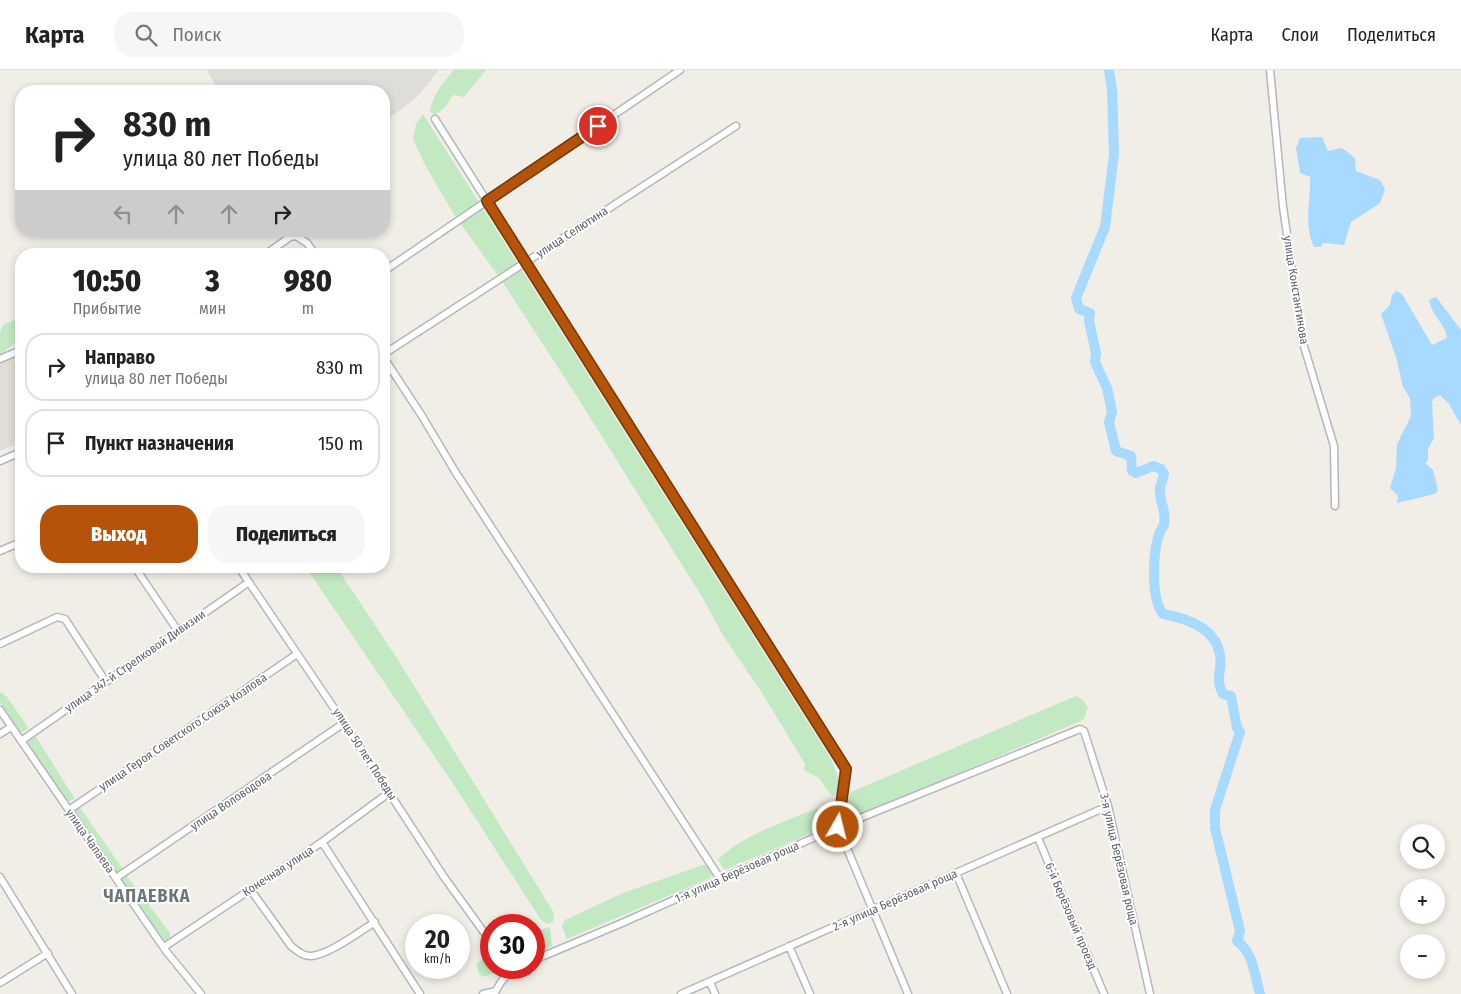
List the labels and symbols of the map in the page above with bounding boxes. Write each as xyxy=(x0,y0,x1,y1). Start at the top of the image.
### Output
pin xyxy=(577,105,619,147)
street label: улица Селютина xyxy=(534,204,611,260)
street label: улица Константинова xyxy=(1281,235,1311,345)
street label: улица 347-й Стрелковой Дивизии xyxy=(62,607,208,715)
street label: улица Героя Советского Союза Козлова xyxy=(96,670,270,794)
street label: улица 50 лет Победы xyxy=(330,705,400,803)
street label: улица Воловодова xyxy=(188,769,274,833)
street label: 3-я улица Берёзовая роща xyxy=(1097,792,1141,926)
position arrow xyxy=(811,800,863,852)
street label: улица Чапаева xyxy=(63,806,117,876)
street label: 1-я улица Берёзовая роща xyxy=(673,838,801,906)
street label: Конечная улица xyxy=(240,843,316,899)
street label: 6-й Берёзовый проезд xyxy=(1042,860,1100,972)
street label: 2-я улица Берёзовая роща xyxy=(831,866,960,934)
district label: ЧАПАЕВКА xyxy=(103,885,191,907)
speed limit sign: 30 xyxy=(480,914,545,979)

